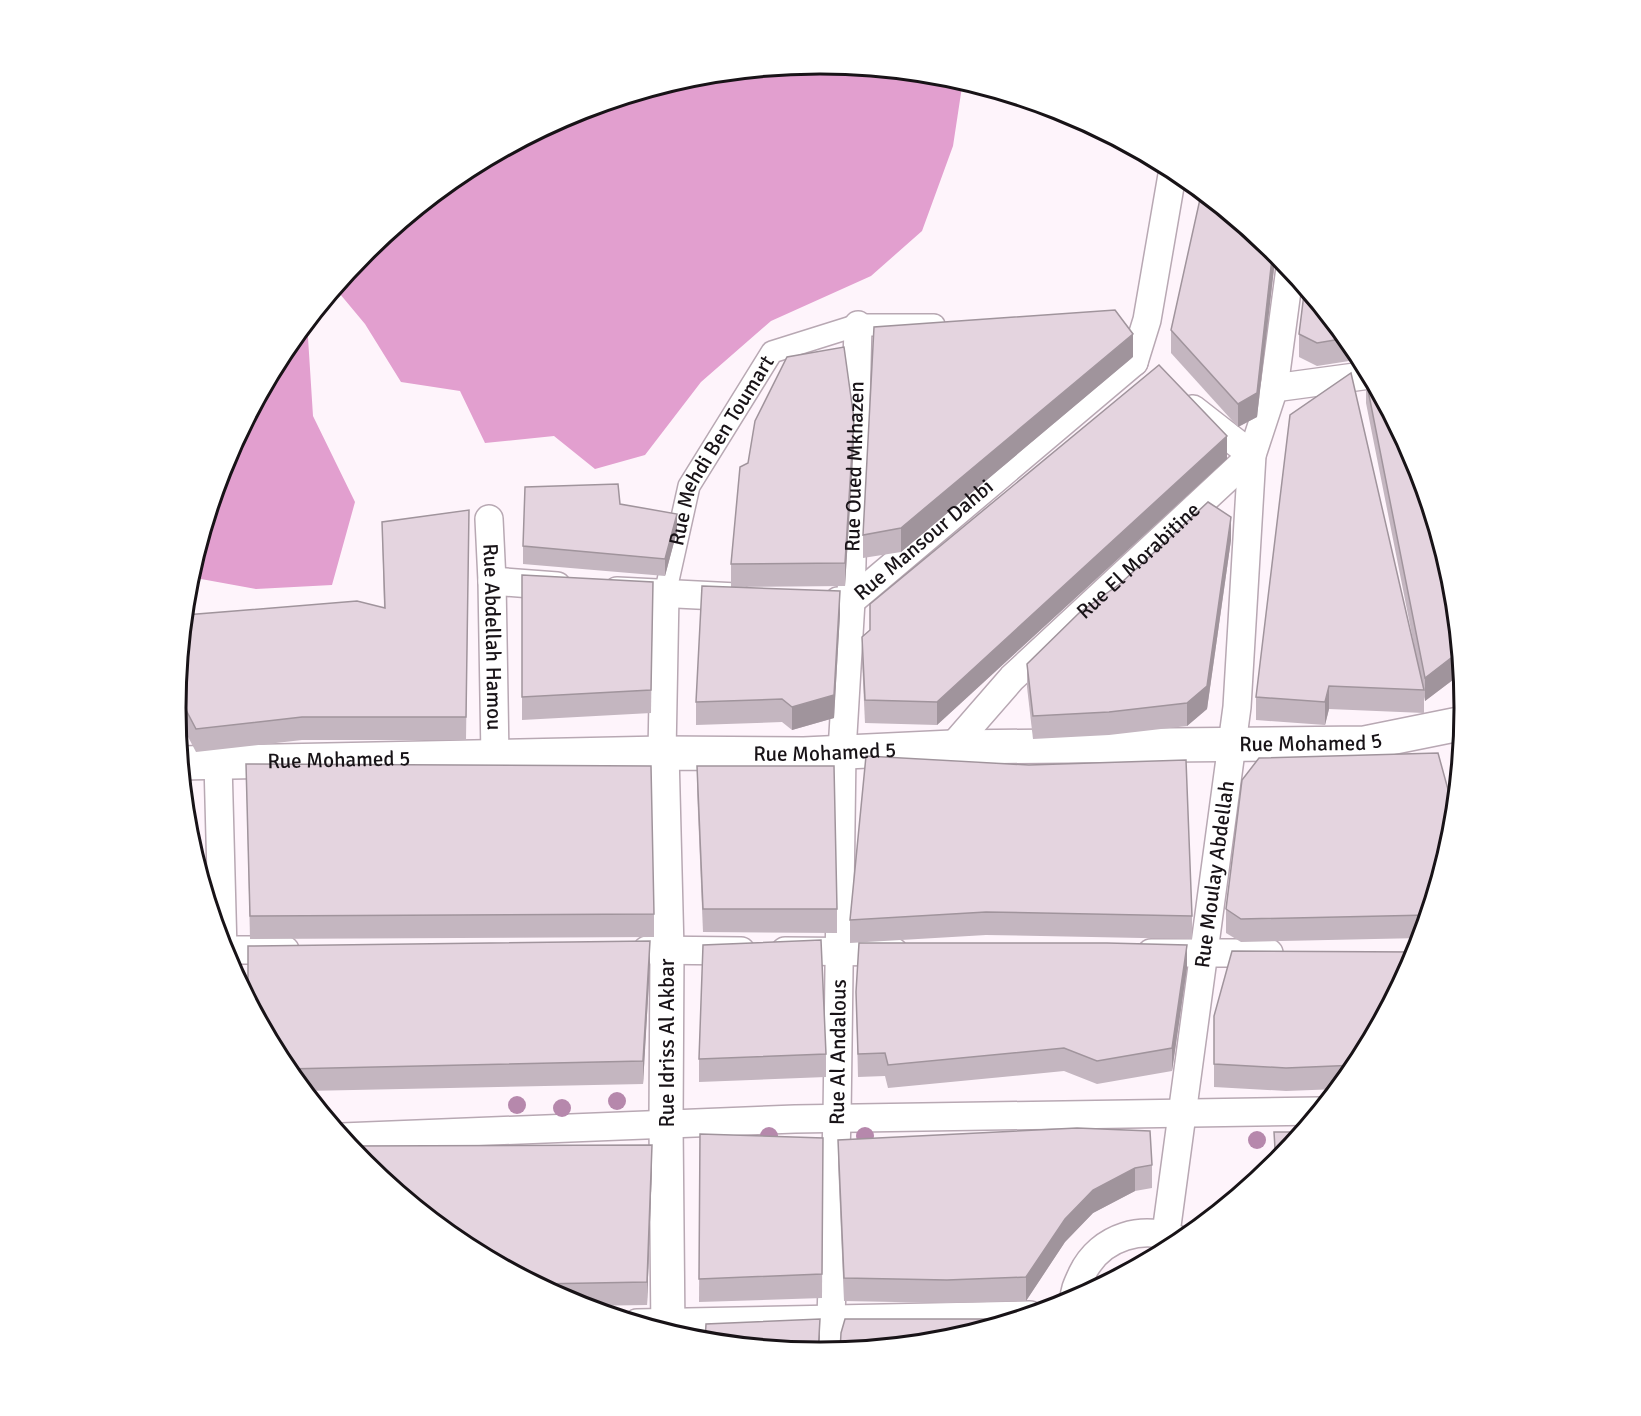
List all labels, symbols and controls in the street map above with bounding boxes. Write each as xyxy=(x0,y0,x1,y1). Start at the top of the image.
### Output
street label: Rue Mehdi Ben Toumart xyxy=(663,350,780,548)
street label: Rue Oued Mkhazen xyxy=(839,381,870,552)
street label: Rue Mansour Dahbi xyxy=(849,474,998,606)
street label: Rue El Morabitine xyxy=(1071,497,1206,624)
street label: Rue Abdellah Hamou xyxy=(477,543,508,731)
street label: Rue Mohamed 5 xyxy=(1239,727,1384,757)
street label: Rue Mohamed 5 xyxy=(753,737,897,767)
street label: Rue Mohamed 5 xyxy=(267,745,411,774)
street label: Rue Moulay Abdellah xyxy=(1189,779,1240,970)
street label: Rue Idriss Al Akbar xyxy=(654,958,680,1128)
street label: Rue Al Andalous xyxy=(824,979,852,1125)

